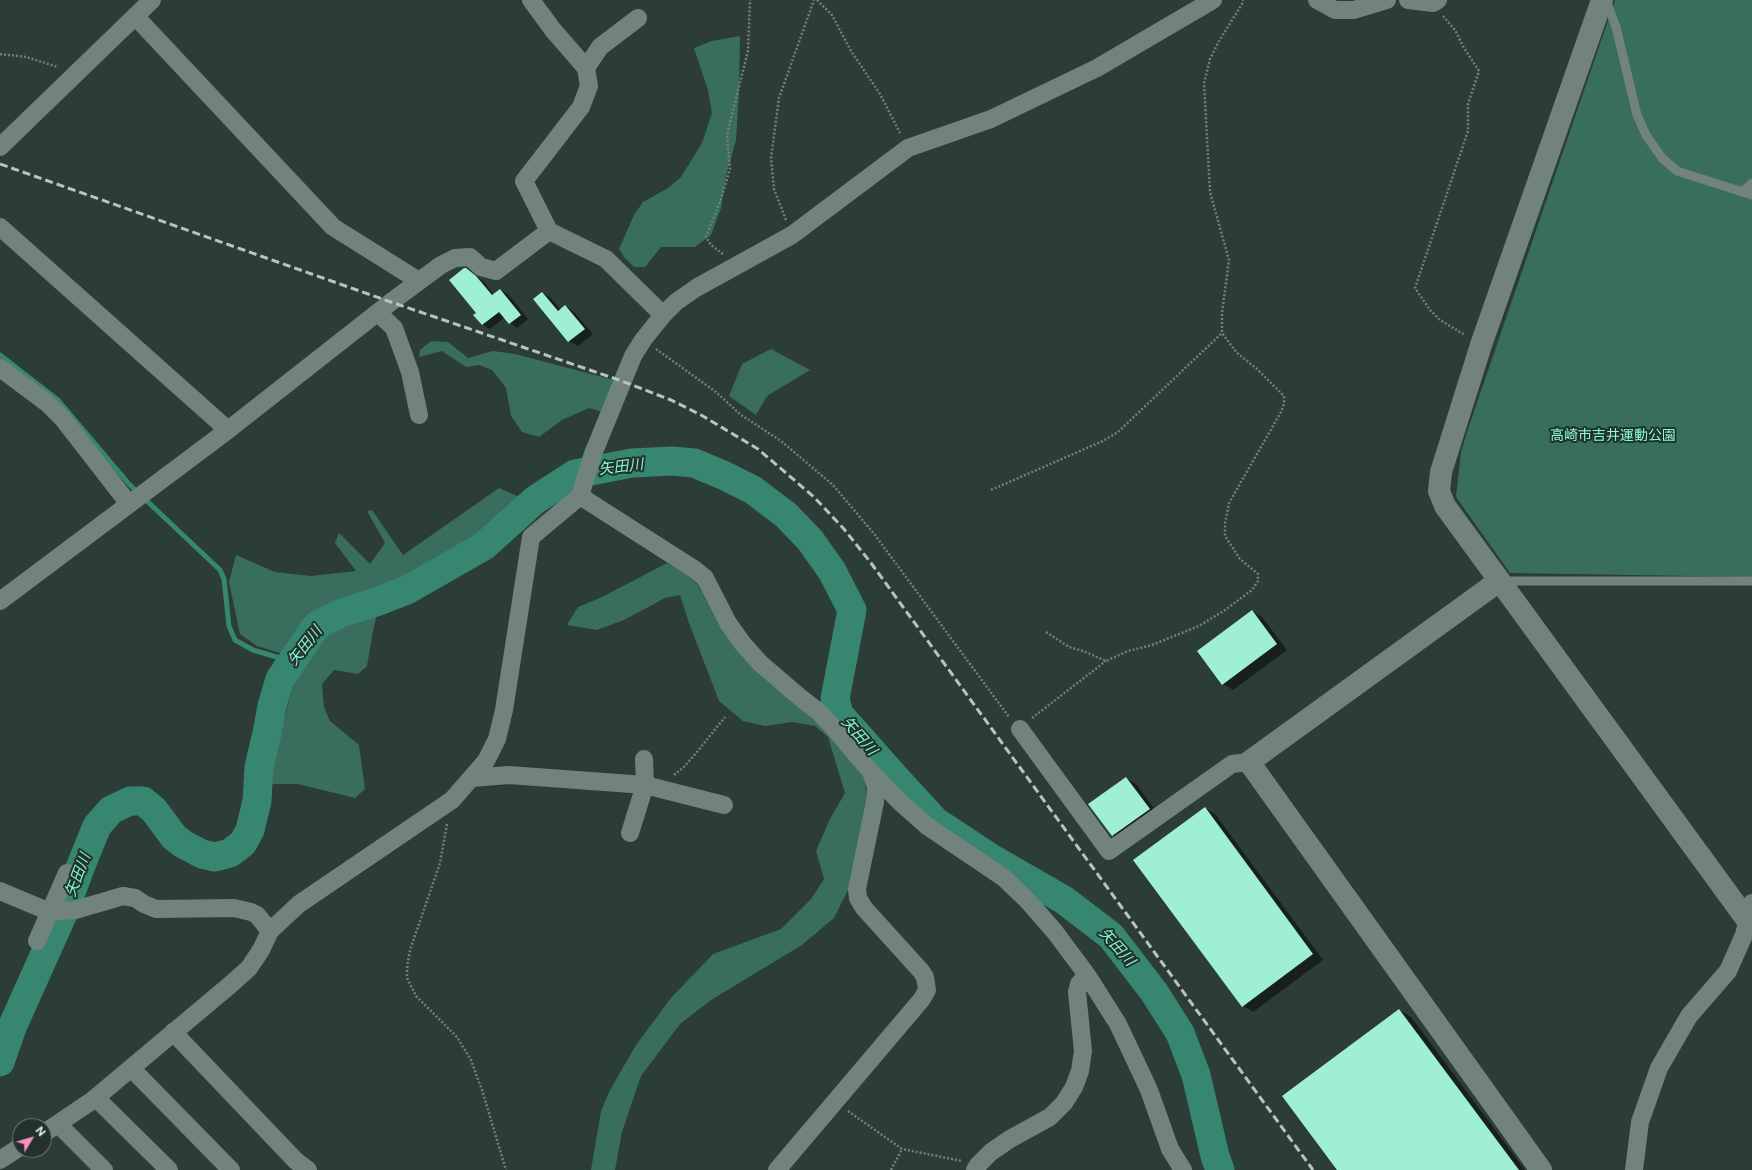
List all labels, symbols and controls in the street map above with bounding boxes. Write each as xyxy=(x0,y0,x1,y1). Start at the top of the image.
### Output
park label: 高崎市吉井運動公園 xyxy=(1550,428,1676,444)
water label: 矢田川 xyxy=(598,455,644,479)
water label: 矢田川 xyxy=(284,623,326,669)
water label: 矢田川 xyxy=(837,713,881,759)
water label: 矢田川 xyxy=(62,851,94,899)
water label: 矢田川 xyxy=(1095,924,1139,970)
north arrow xyxy=(12,1118,52,1158)
text: N xyxy=(33,1124,48,1138)

